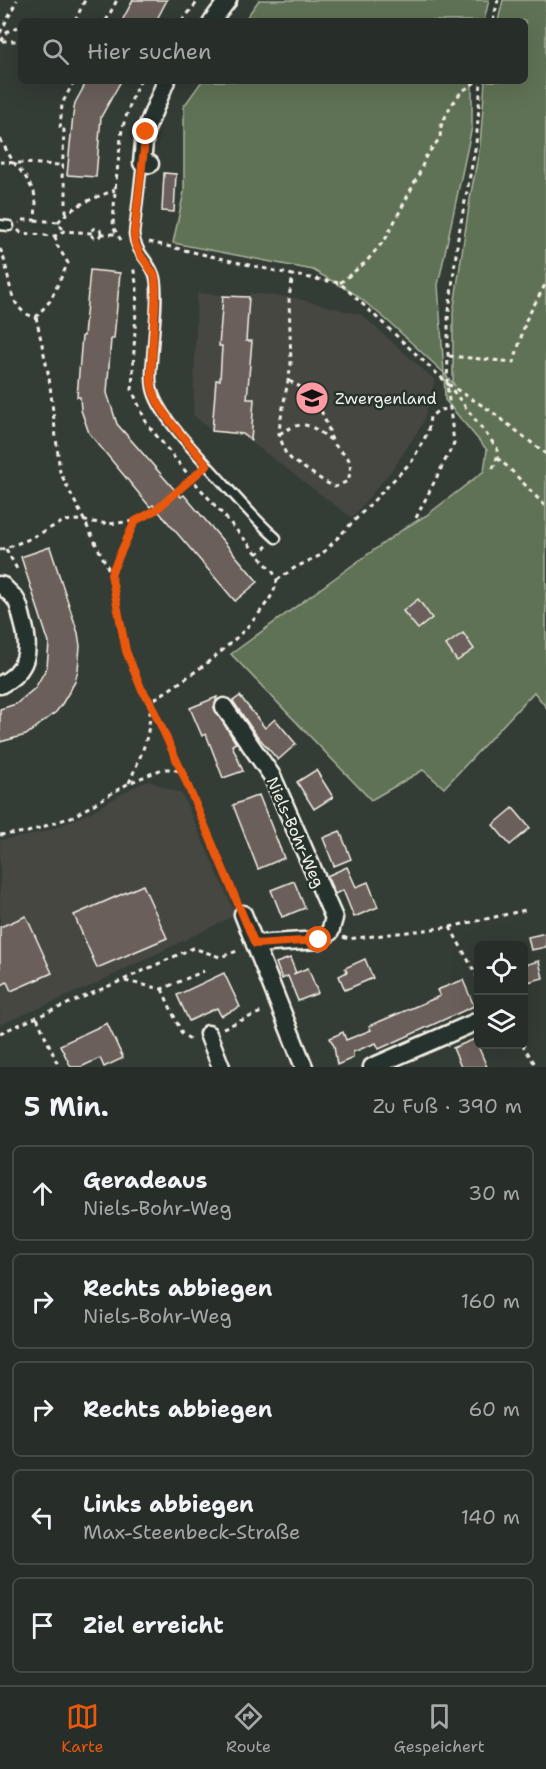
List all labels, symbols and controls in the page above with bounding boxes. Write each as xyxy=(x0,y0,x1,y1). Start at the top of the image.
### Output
search box xyxy=(18,18,528,84)
icon: search xyxy=(39,35,72,68)
text: Hier suchen xyxy=(87,37,212,66)
route end xyxy=(132,118,158,144)
school or university icon: Zwergenland xyxy=(294,380,330,416)
place label: Zwergenland xyxy=(335,388,437,409)
street label: Niels-Bohr-Weg xyxy=(262,774,329,891)
route start xyxy=(305,926,331,952)
map controls xyxy=(474,941,528,1049)
button: locate xyxy=(474,941,528,995)
button: layers xyxy=(474,995,528,1049)
text: 5 Min. xyxy=(24,1089,109,1124)
text: Zu Fuß · 390 m xyxy=(373,1093,522,1119)
text: Geradeaus xyxy=(83,1166,207,1195)
icon: ahead xyxy=(26,1177,59,1210)
text: 30 m xyxy=(468,1180,520,1206)
text: Niels-Bohr-Weg xyxy=(83,1195,232,1221)
text: Rechts abbiegen xyxy=(83,1274,272,1303)
icon: right xyxy=(26,1285,59,1318)
text: 160 m xyxy=(461,1288,520,1314)
text: Niels-Bohr-Weg xyxy=(83,1303,232,1329)
icon: right xyxy=(26,1393,59,1426)
text: Rechts abbiegen xyxy=(83,1395,272,1424)
text: 60 m xyxy=(468,1396,520,1422)
text: Links abbiegen xyxy=(83,1490,254,1519)
icon: left xyxy=(26,1501,59,1534)
text: 140 m xyxy=(461,1504,520,1530)
text: Max-Steenbeck-Straße xyxy=(83,1519,300,1545)
icon: arrive xyxy=(26,1609,59,1642)
text: Ziel erreicht xyxy=(83,1611,224,1640)
tab: Karte xyxy=(61,1700,104,1757)
tab: Route xyxy=(226,1700,271,1757)
tab: Gespeichert xyxy=(394,1700,485,1757)

